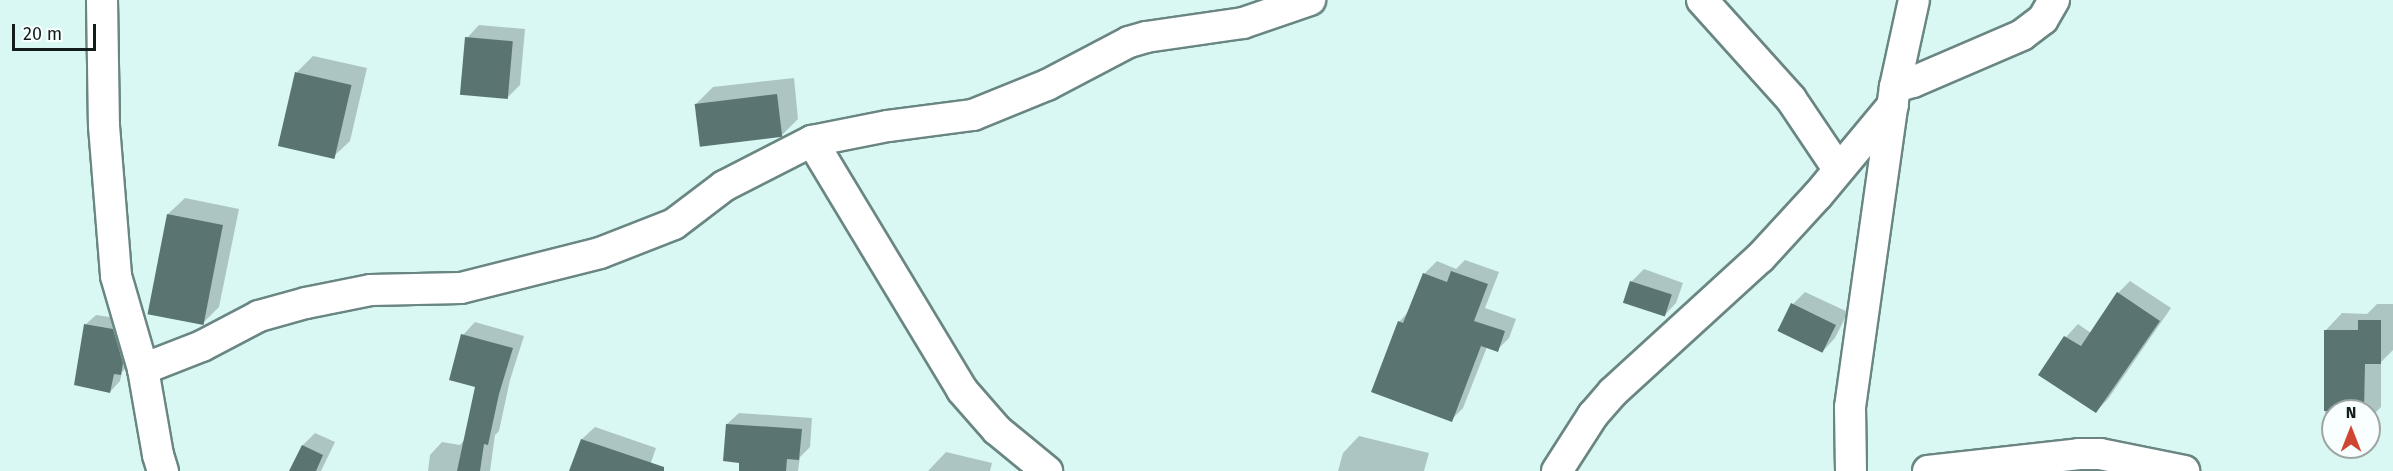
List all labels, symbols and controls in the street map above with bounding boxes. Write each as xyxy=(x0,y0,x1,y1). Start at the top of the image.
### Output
scale bar xyxy=(15,12,99,50)
text: 20 m xyxy=(23,23,62,45)
north arrow xyxy=(2321,399,2381,459)
text: N xyxy=(2346,403,2356,422)

